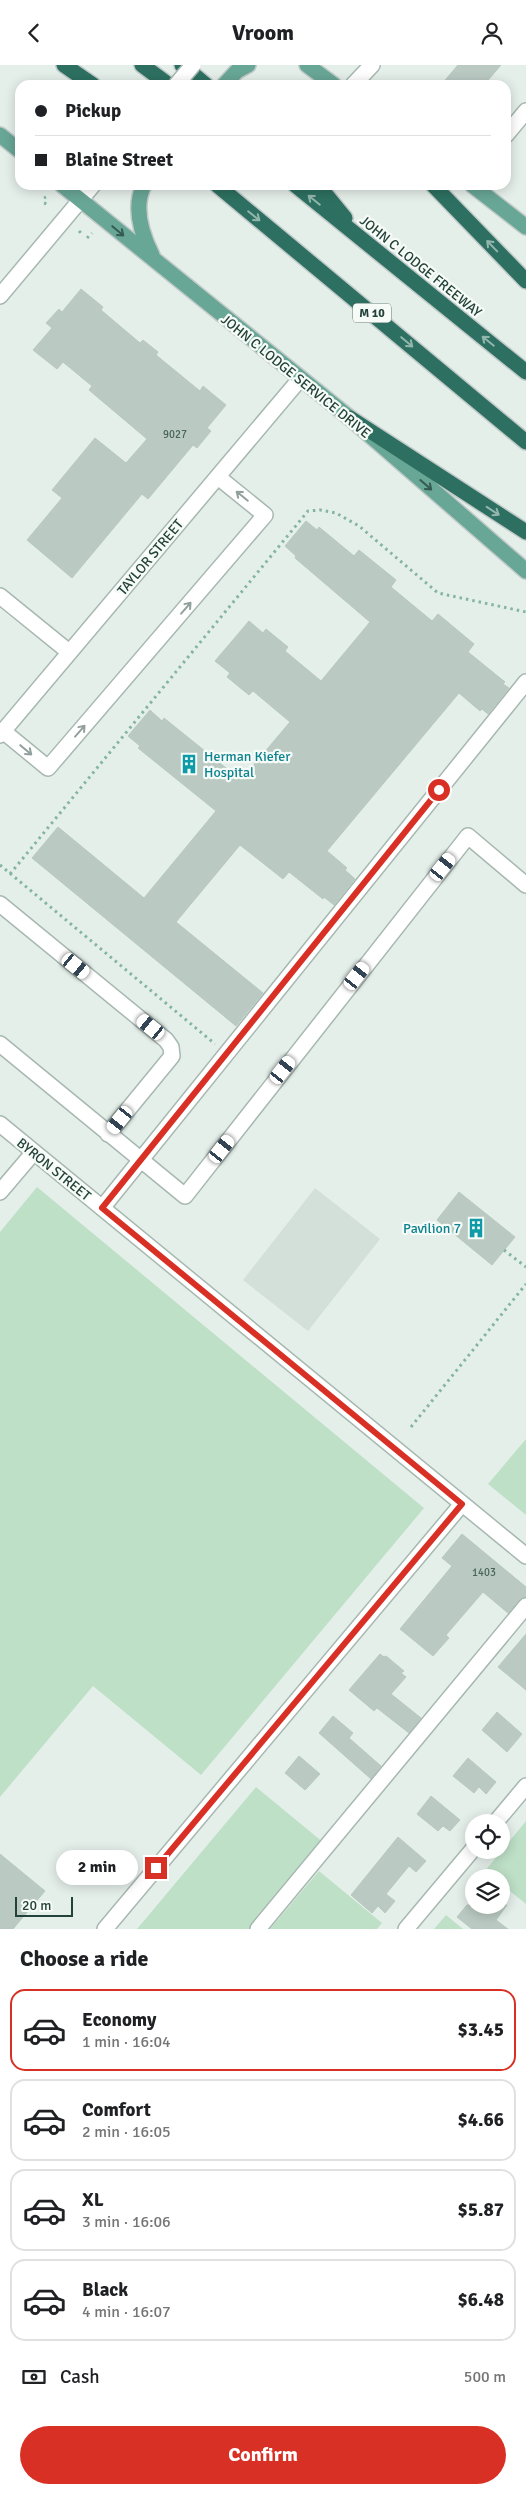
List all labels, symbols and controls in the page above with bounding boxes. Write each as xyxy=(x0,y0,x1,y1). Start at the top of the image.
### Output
icon: back xyxy=(20,19,48,47)
text: Vroom xyxy=(232,19,294,46)
icon: person xyxy=(478,19,506,47)
text: Pickup xyxy=(65,99,121,123)
text: Blaine Street xyxy=(65,148,173,172)
one-way arrow xyxy=(307,195,320,206)
one-way arrow xyxy=(248,210,261,222)
street label: JOHN C LODGE FREEWAY xyxy=(356,212,485,321)
one-way arrow xyxy=(112,225,125,236)
one-way arrow xyxy=(486,240,498,253)
road number: M 10 xyxy=(353,303,391,323)
street label: JOHN C LODGE SERVICE DRIVE xyxy=(218,311,374,442)
one-way arrow xyxy=(482,335,495,346)
one-way arrow xyxy=(400,336,413,347)
house number: 9027 xyxy=(163,428,187,441)
one-way arrow xyxy=(419,479,432,490)
one-way arrow xyxy=(235,491,248,502)
one-way arrow xyxy=(486,506,500,516)
street label: TAYLOR STREET xyxy=(114,516,187,599)
one-way arrow xyxy=(180,602,191,615)
one-way arrow xyxy=(74,725,86,738)
one-way arrow xyxy=(19,744,32,755)
place label: Herman Kiefer Hospital xyxy=(204,748,291,781)
building icon: Herman Kiefer Hospital xyxy=(178,753,200,775)
route start xyxy=(428,779,450,801)
car xyxy=(427,851,458,883)
car xyxy=(59,951,92,981)
car xyxy=(341,960,372,992)
car xyxy=(134,1012,167,1042)
car xyxy=(267,1054,298,1086)
car xyxy=(104,1104,135,1136)
car xyxy=(206,1133,237,1165)
street label: BYRON STREET xyxy=(13,1134,94,1205)
building icon: Pavilion 7 xyxy=(465,1217,487,1239)
place label: Pavilion 7 xyxy=(403,1220,461,1237)
house number: 1403 xyxy=(472,1566,496,1579)
map controls xyxy=(465,1814,510,1914)
button: locate xyxy=(465,1814,510,1859)
callout: 2 min xyxy=(56,1851,138,1885)
text: 2 min xyxy=(78,1857,116,1877)
route end xyxy=(145,1857,167,1879)
button: layers xyxy=(465,1869,510,1914)
scale bar xyxy=(15,1894,72,1917)
text: 20 m xyxy=(22,1897,51,1914)
text: Choose a ride xyxy=(20,1945,148,1972)
icon: car xyxy=(22,2008,67,2053)
text: Economy xyxy=(82,2008,156,2032)
text: $3.45 xyxy=(458,2018,504,2042)
text: 1 min · 16:04 xyxy=(82,2032,171,2052)
icon: car xyxy=(22,2098,67,2143)
text: Comfort xyxy=(82,2098,151,2122)
text: $4.66 xyxy=(458,2108,504,2132)
text: 2 min · 16:05 xyxy=(82,2122,171,2142)
icon: car xyxy=(22,2188,67,2233)
text: XL xyxy=(82,2188,104,2212)
text: $5.87 xyxy=(458,2198,504,2222)
text: 3 min · 16:06 xyxy=(82,2212,171,2232)
icon: car xyxy=(22,2278,67,2323)
text: Black xyxy=(82,2278,128,2302)
text: $6.48 xyxy=(458,2288,504,2312)
text: 4 min · 16:07 xyxy=(82,2302,171,2322)
icon: cash xyxy=(20,2363,48,2391)
text: Cash xyxy=(60,2365,100,2389)
text: 500 m xyxy=(464,2367,506,2387)
button: Confirm xyxy=(20,2426,506,2484)

